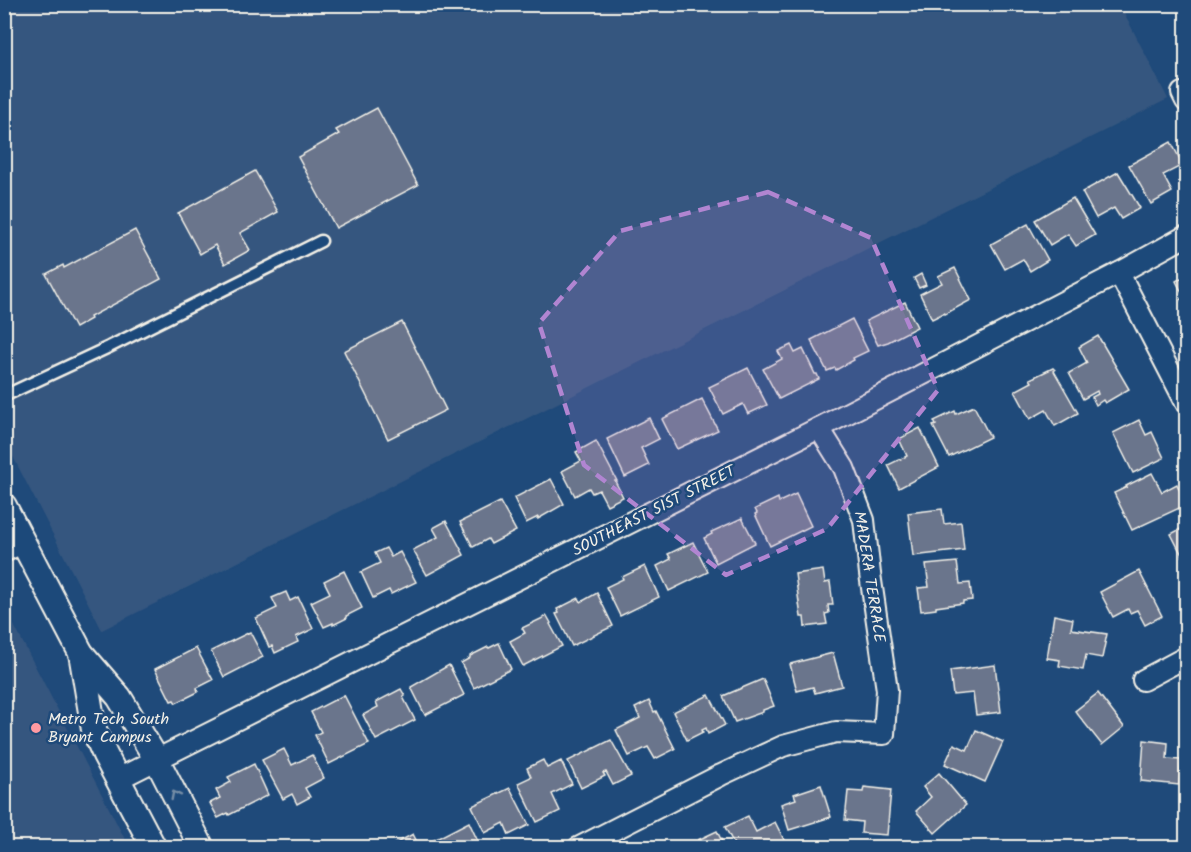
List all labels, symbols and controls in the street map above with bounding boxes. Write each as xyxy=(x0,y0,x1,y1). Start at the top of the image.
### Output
street label: SOUTHEAST 51ST STREET xyxy=(568,458,741,563)
street label: MADERA TERRACE xyxy=(846,509,892,645)
place label: Metro Tech South Bryant Campus xyxy=(48,707,169,750)
marker: Metro Tech South Bryant Campus xyxy=(29,721,43,735)
one-way arrow xyxy=(171,791,182,802)

